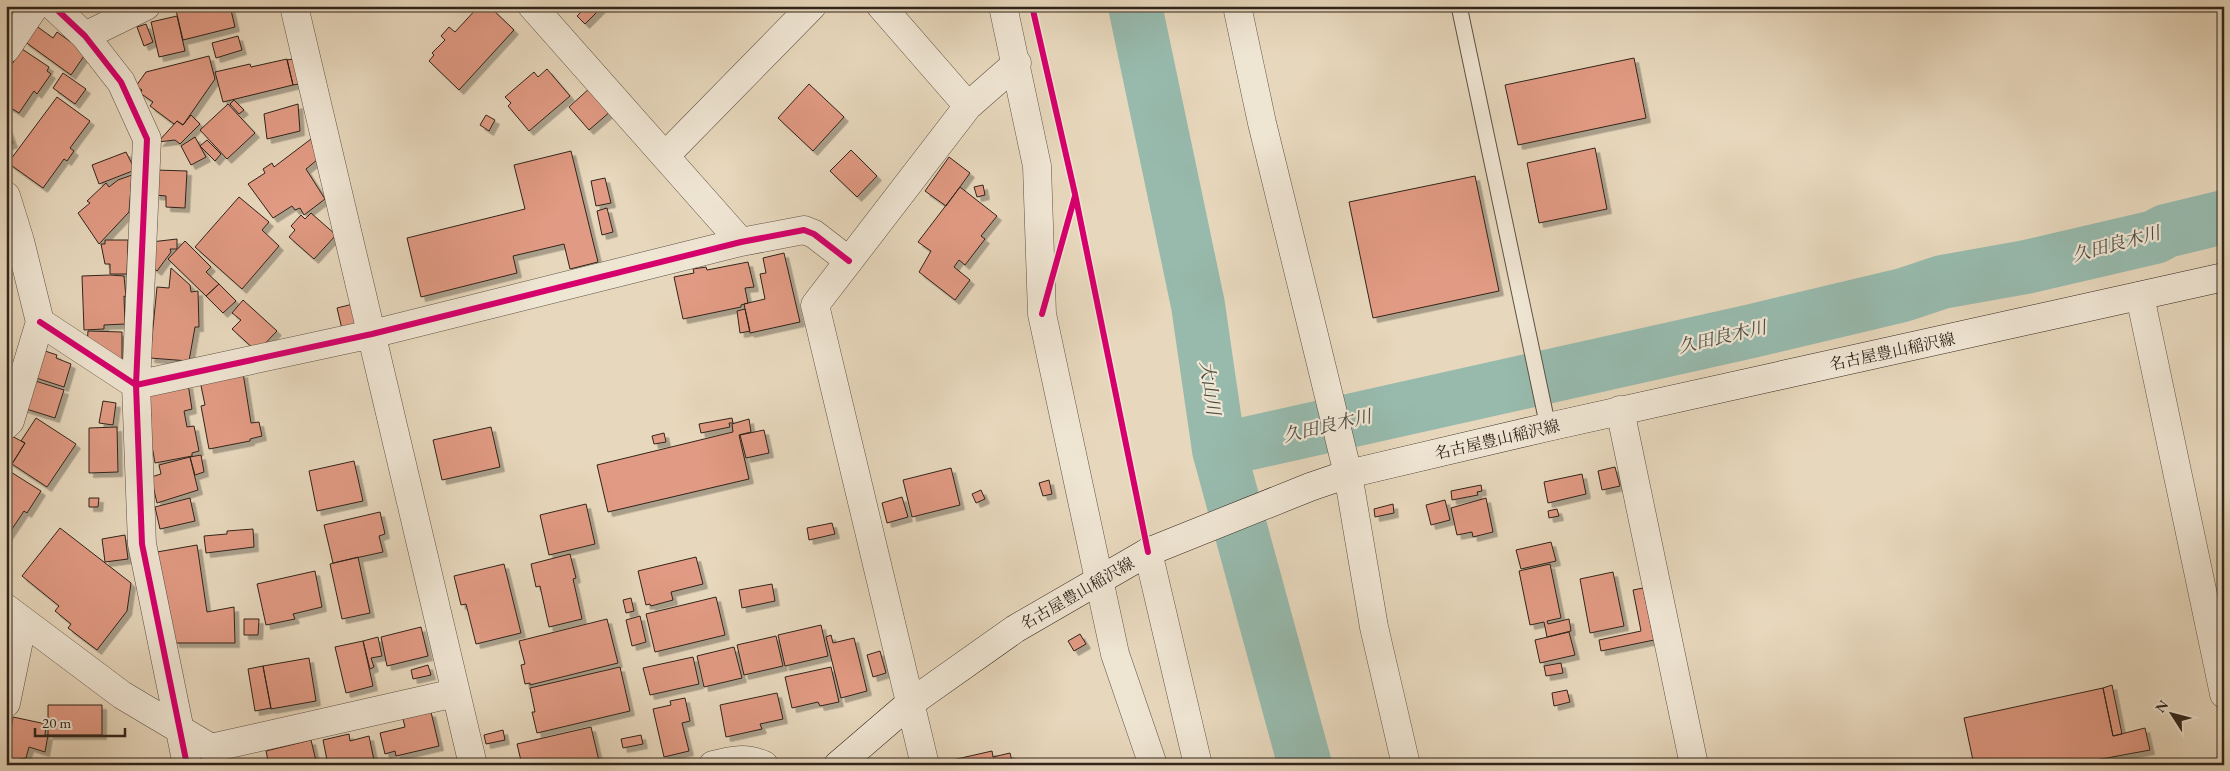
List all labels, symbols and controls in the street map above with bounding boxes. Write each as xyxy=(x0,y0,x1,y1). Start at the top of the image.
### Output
water label: 久田良木川 xyxy=(2069,220,2164,266)
water label: 久田良木川 xyxy=(1675,315,1770,358)
street label: 名古屋豊山稲沢線 xyxy=(1827,328,1957,375)
water label: 大山川 xyxy=(1195,360,1226,418)
water label: 久田良木川 xyxy=(1280,404,1375,447)
street label: 名古屋豊山稲沢線 xyxy=(1432,415,1562,464)
street label: 名古屋豊山稲沢線 xyxy=(1017,552,1138,635)
north arrow xyxy=(2148,688,2198,738)
text: N xyxy=(2151,696,2172,716)
scale bar xyxy=(35,706,125,738)
text: 20 m xyxy=(42,713,71,732)

